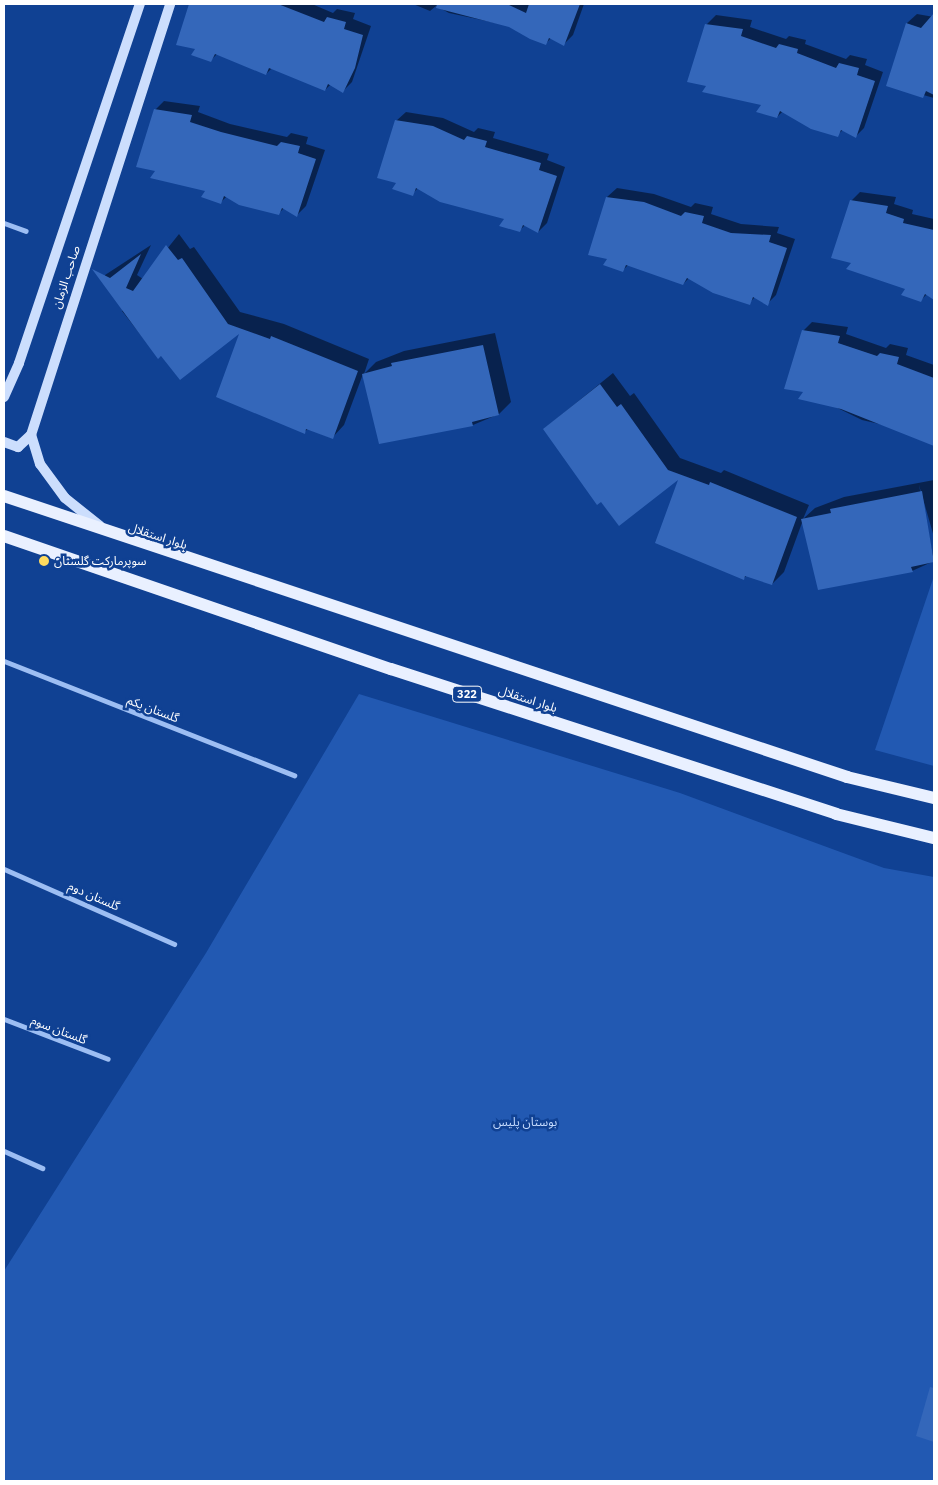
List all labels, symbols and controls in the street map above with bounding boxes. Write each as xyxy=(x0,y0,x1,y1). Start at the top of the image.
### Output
street label: صاحب الزمان xyxy=(49,244,83,310)
street label: بلوار استقلال xyxy=(127,520,189,552)
place label: سوپرمارکت گلستان xyxy=(54,554,146,568)
marker: سوپرمارکت گلستان xyxy=(38,555,50,567)
street label: بلوار استقلال xyxy=(497,683,559,715)
road number: 322 xyxy=(452,686,482,702)
street label: گلستان یکم xyxy=(125,693,181,725)
street label: گلستان دوم xyxy=(66,878,122,914)
street label: گلستان سوم xyxy=(29,1013,89,1047)
park label: بوستان پلیس xyxy=(493,1115,557,1129)

